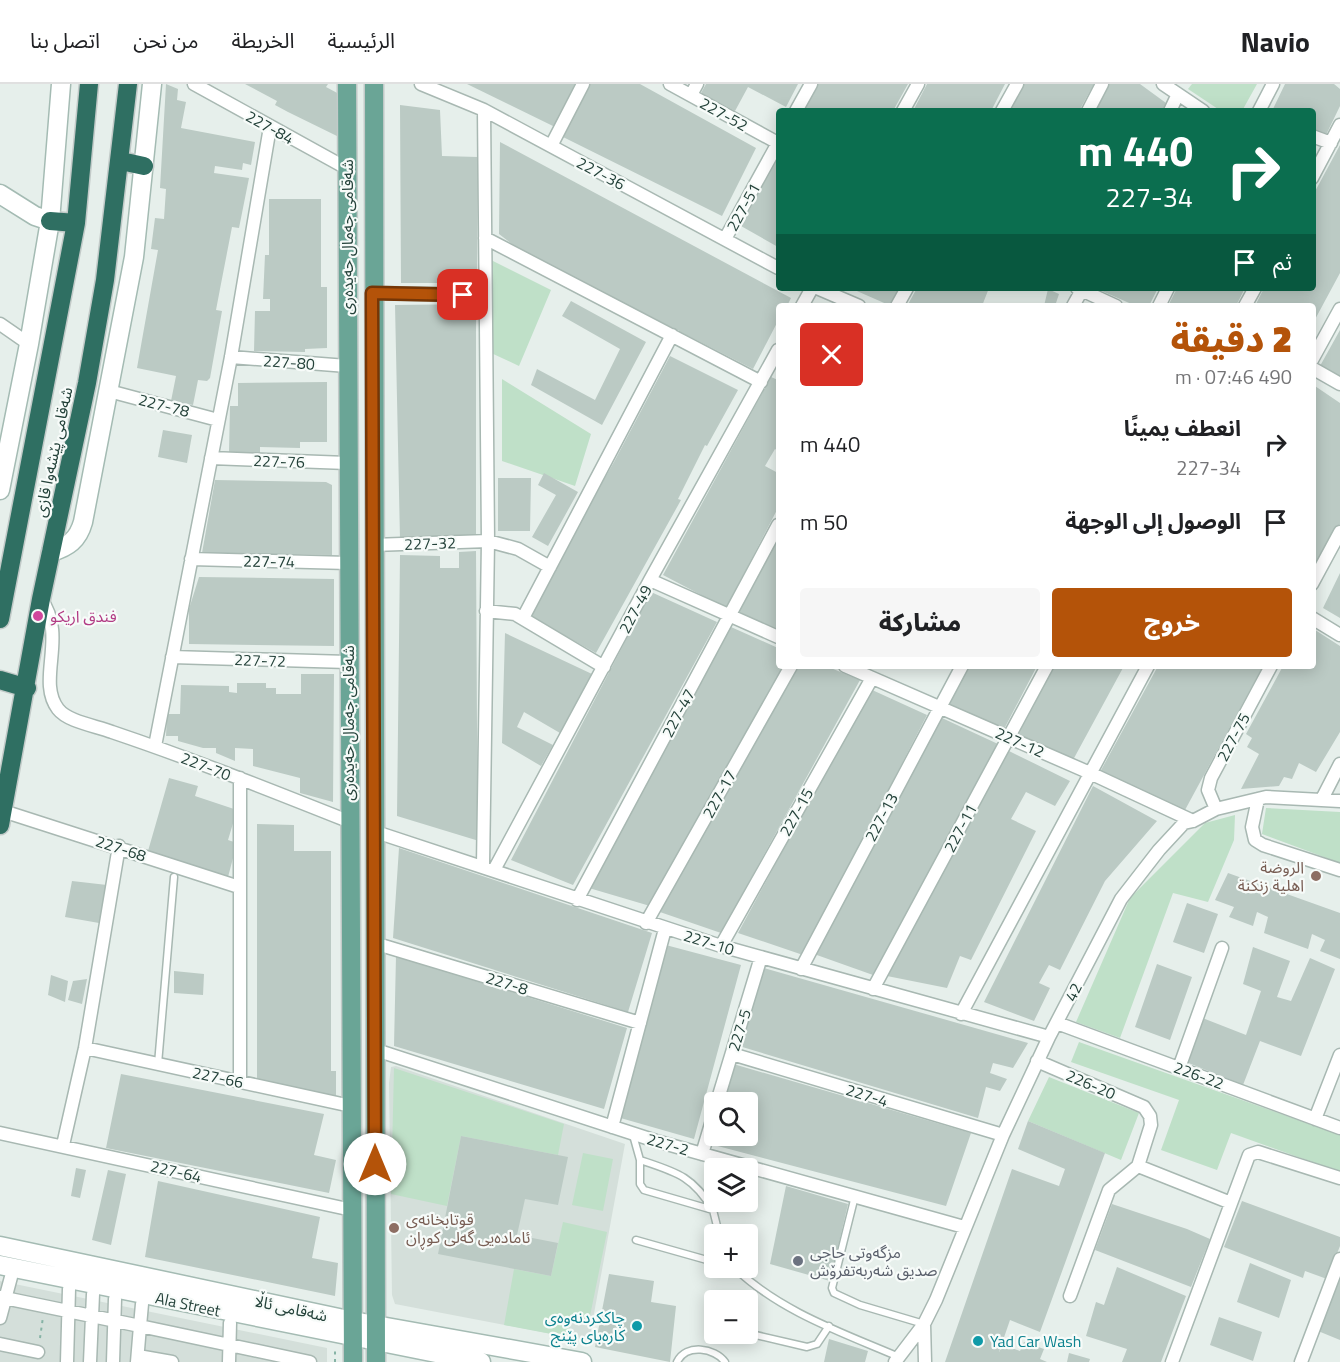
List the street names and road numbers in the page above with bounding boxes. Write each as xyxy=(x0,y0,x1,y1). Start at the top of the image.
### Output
street label: 227-52 xyxy=(696,91,752,137)
street label: 227-84 xyxy=(242,104,299,150)
street label: 227-36 xyxy=(572,150,630,196)
street label: شەقامی جەمال حەیدەری xyxy=(335,159,359,315)
street label: 227-51 xyxy=(720,179,766,235)
street label: 227-80 xyxy=(262,348,316,376)
street label: شەقامی پێشەوا قازی xyxy=(28,385,78,519)
street label: 227-78 xyxy=(136,387,192,423)
street label: 227-76 xyxy=(253,448,305,474)
street label: 227-32 xyxy=(404,530,456,556)
street label: 227-74 xyxy=(243,549,295,573)
street label: 227-49 xyxy=(612,580,658,638)
street label: شەقامی جەمال حەیدەری xyxy=(336,645,360,801)
street label: 227-72 xyxy=(234,647,286,673)
street label: 227-47 xyxy=(655,684,701,742)
street label: 227-75 xyxy=(1210,708,1256,766)
street label: 227-12 xyxy=(991,721,1049,763)
street label: 227-70 xyxy=(178,746,235,786)
street label: 227-17 xyxy=(696,766,742,822)
street label: 227-15 xyxy=(773,783,819,840)
street label: 227-13 xyxy=(858,788,904,846)
street label: 227-11 xyxy=(937,799,983,857)
street label: 227-68 xyxy=(93,829,149,867)
street label: 227-10 xyxy=(681,923,737,961)
street label: 227-8 xyxy=(483,965,531,1001)
street label: 42 xyxy=(1058,979,1088,1005)
street label: 227-5 xyxy=(721,1006,757,1054)
street label: 226-22 xyxy=(1171,1055,1227,1095)
street label: 227-66 xyxy=(190,1060,246,1094)
street label: 226-20 xyxy=(1062,1063,1120,1105)
street label: 227-4 xyxy=(843,1077,891,1113)
street label: 227-2 xyxy=(644,1127,692,1161)
street label: 227-64 xyxy=(148,1153,204,1189)
street label: Ala Street xyxy=(153,1285,223,1323)
street label: شه‌قامی ئاڵا xyxy=(252,1289,330,1327)

